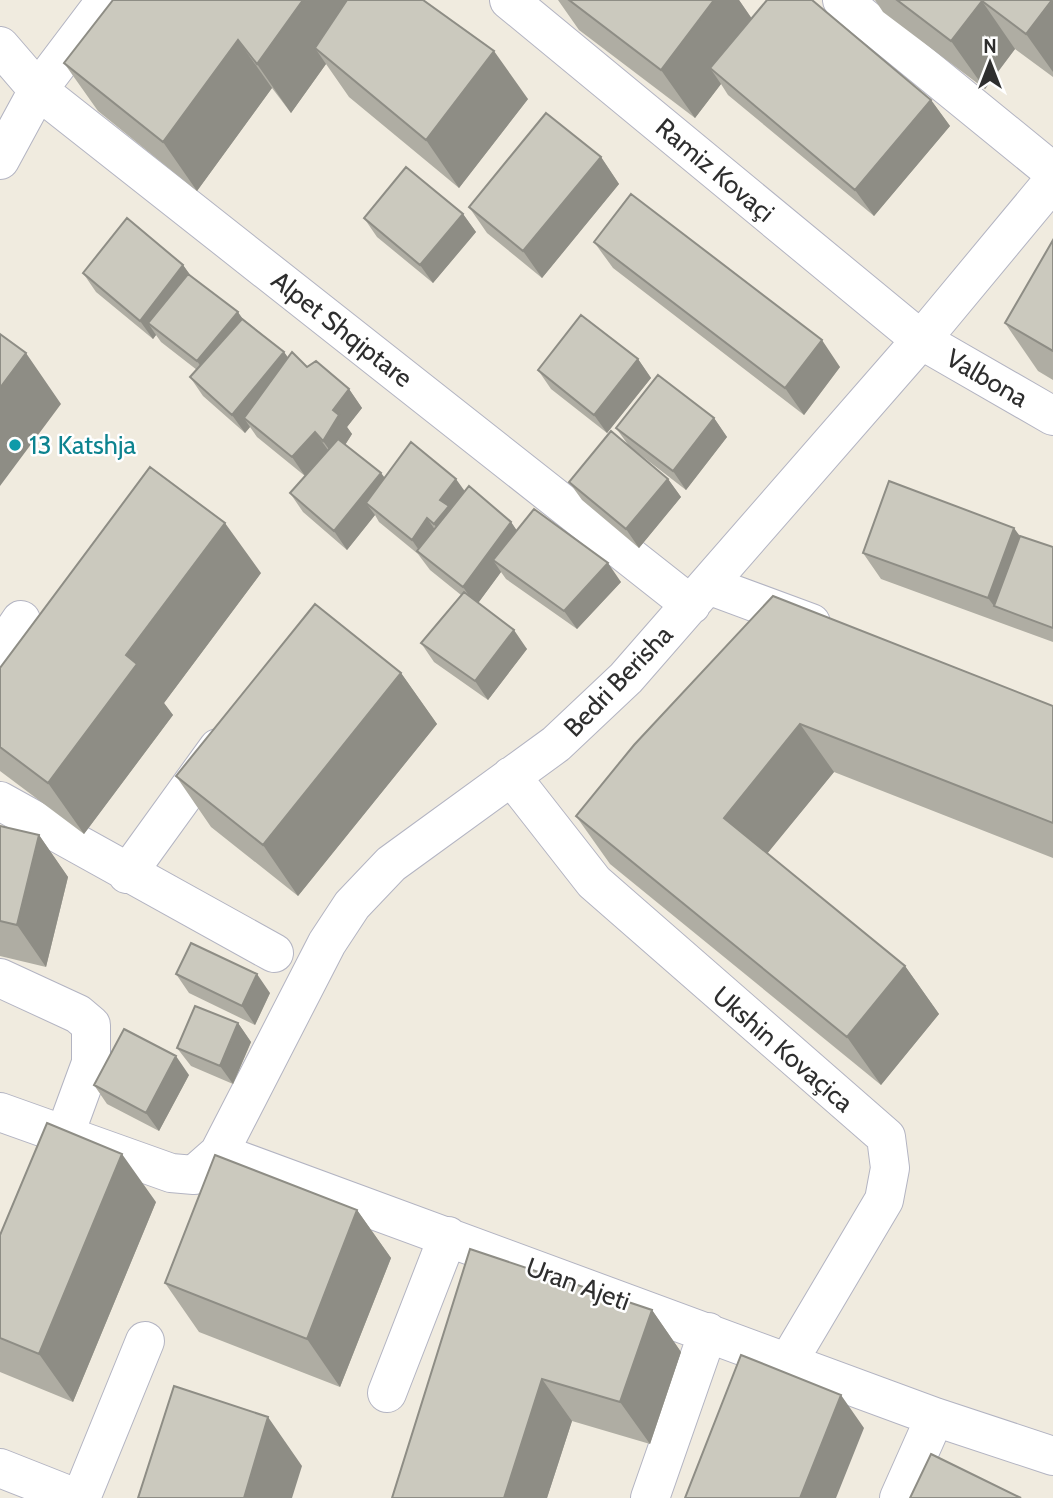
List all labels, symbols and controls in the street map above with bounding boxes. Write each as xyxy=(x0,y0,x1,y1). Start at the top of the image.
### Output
north arrow xyxy=(955,28,1025,98)
text: N xyxy=(983,35,997,58)
street label: Ramiz Kovaçi xyxy=(649,111,781,229)
street label: Alpet Shqiptare xyxy=(265,264,419,394)
street label: Valbona xyxy=(940,342,1034,414)
place label: 13 Katshja xyxy=(29,429,136,461)
marker: 13 Katshja xyxy=(7,437,23,453)
street label: Bedri Berisha xyxy=(557,618,679,743)
street label: Ukshin Kovaçica xyxy=(706,979,860,1119)
street label: Uran Ajeti xyxy=(522,1250,634,1318)

